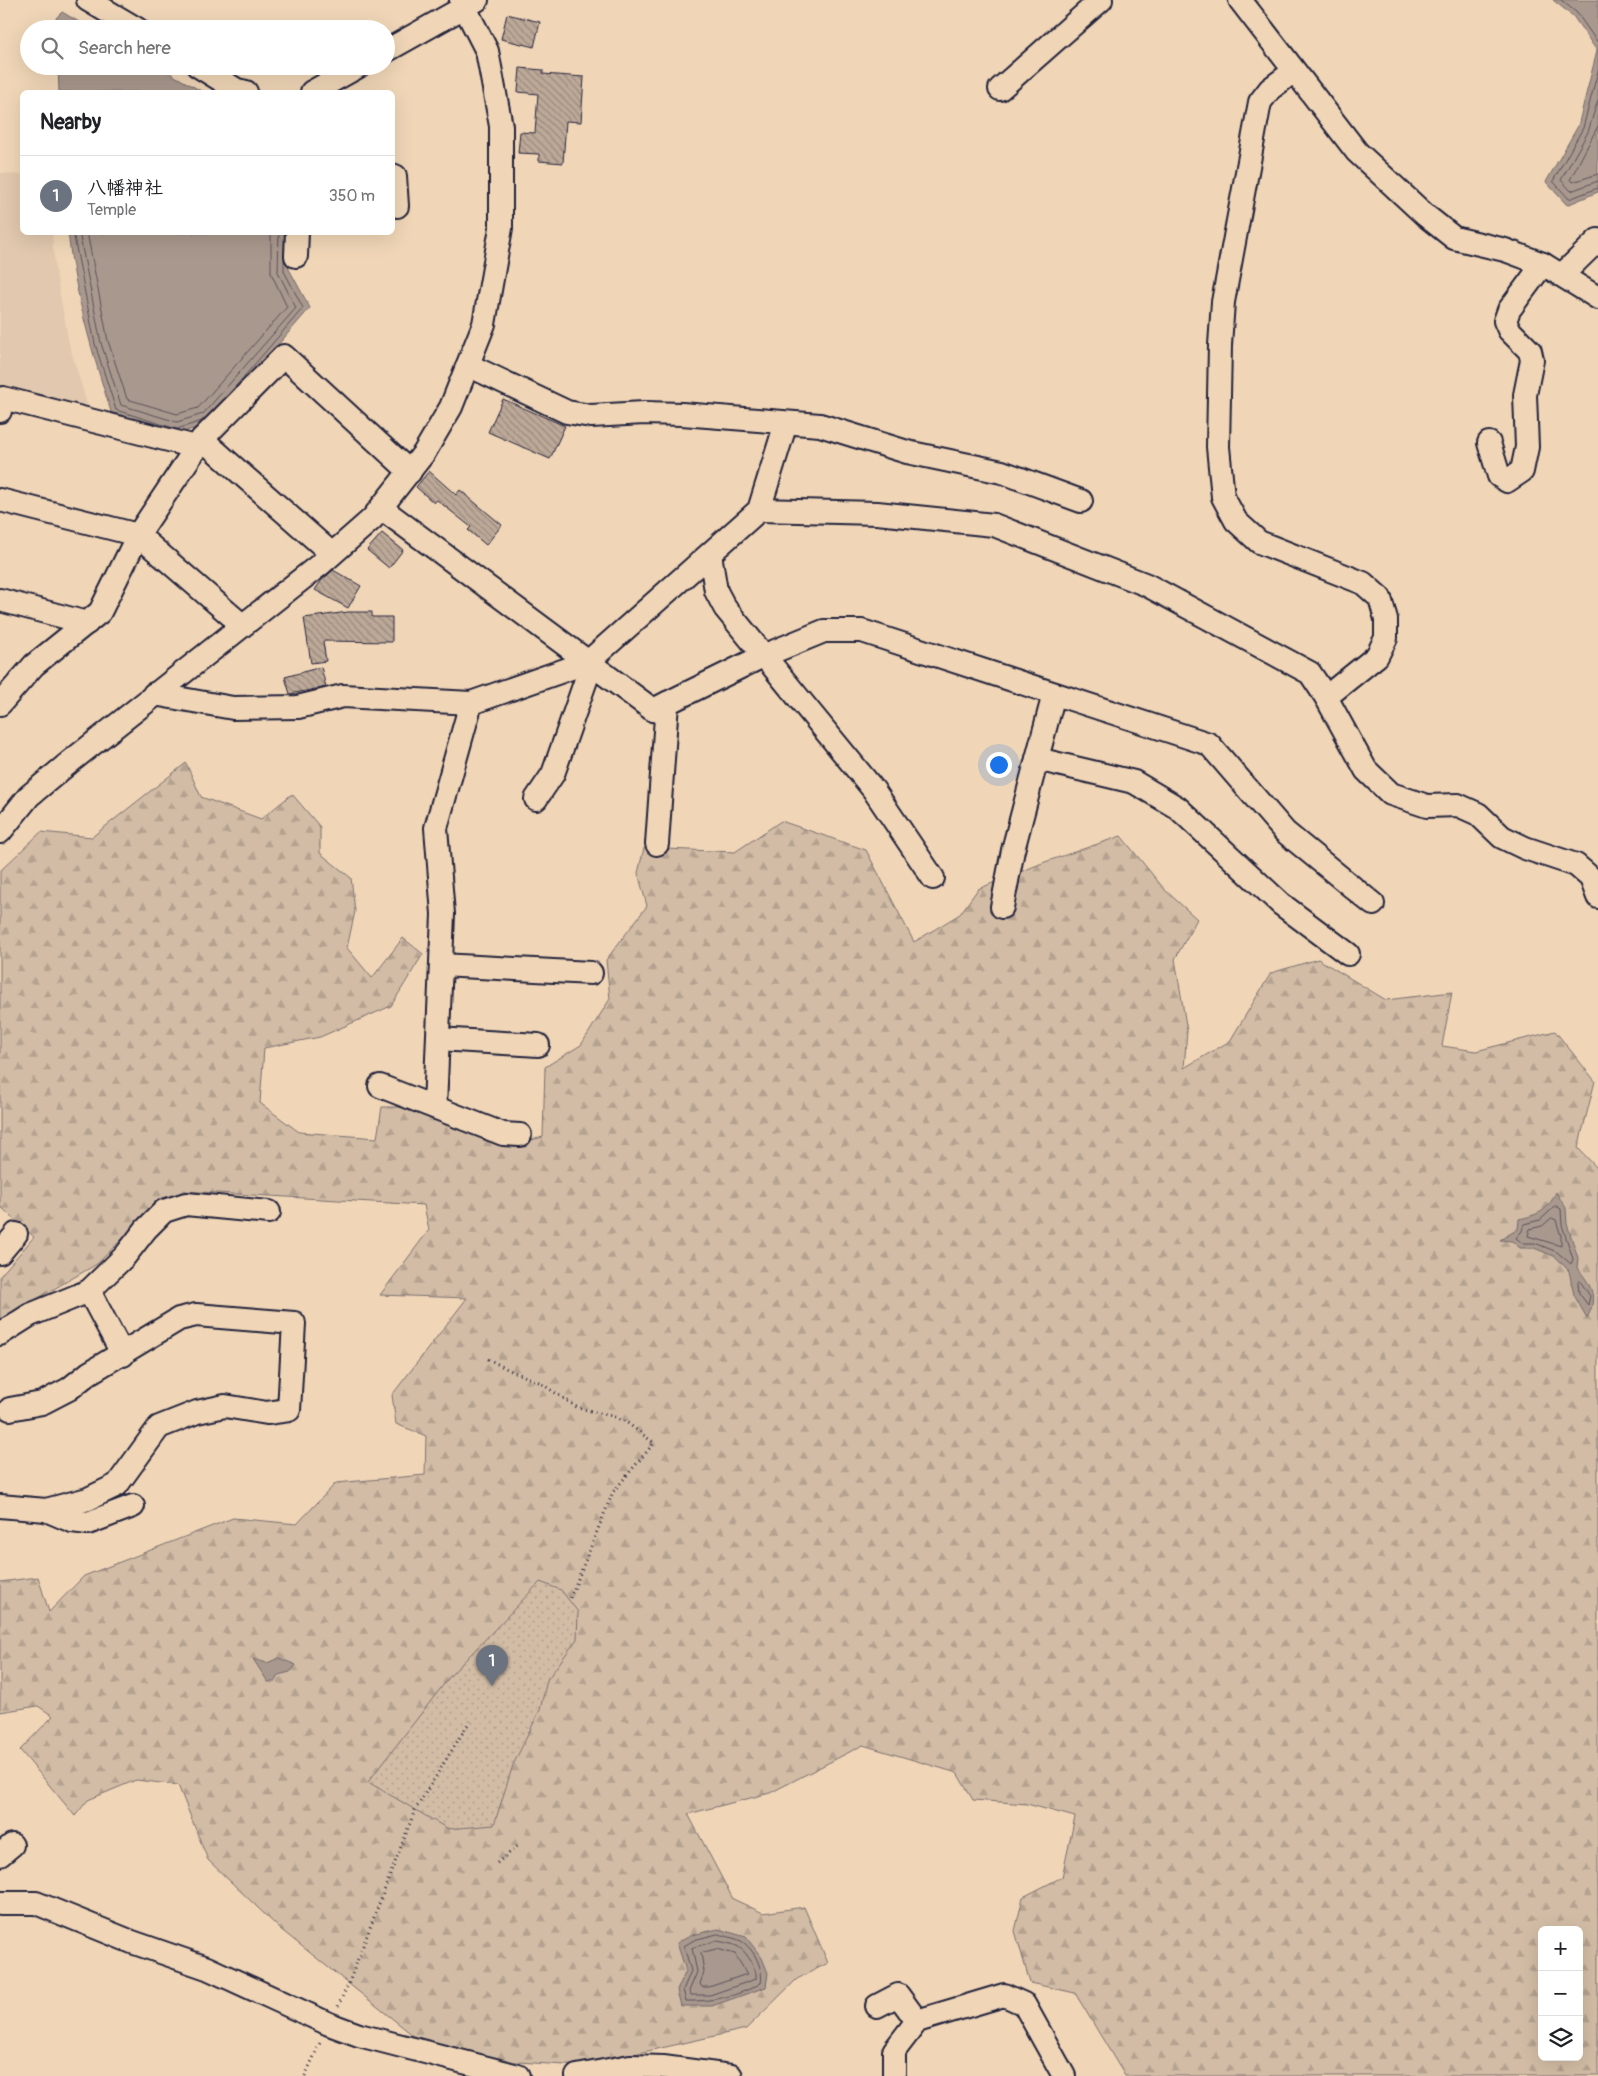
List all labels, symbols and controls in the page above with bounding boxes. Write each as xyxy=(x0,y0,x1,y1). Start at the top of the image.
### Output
search box xyxy=(20,20,395,75)
icon: search xyxy=(38,34,66,62)
text: Search here xyxy=(78,36,171,60)
text: Nearby xyxy=(40,109,101,136)
text: 八幡神社 xyxy=(87,176,163,200)
text: 1 xyxy=(53,186,59,206)
text: 350 m xyxy=(329,186,375,206)
text: Temple xyxy=(87,200,136,220)
your location xyxy=(986,752,1012,778)
pin: 1 xyxy=(476,1645,508,1686)
map controls xyxy=(1538,1926,1583,2061)
button: + xyxy=(1538,1926,1583,1971)
button: − xyxy=(1538,1971,1583,2016)
button: layers xyxy=(1538,2016,1583,2061)

